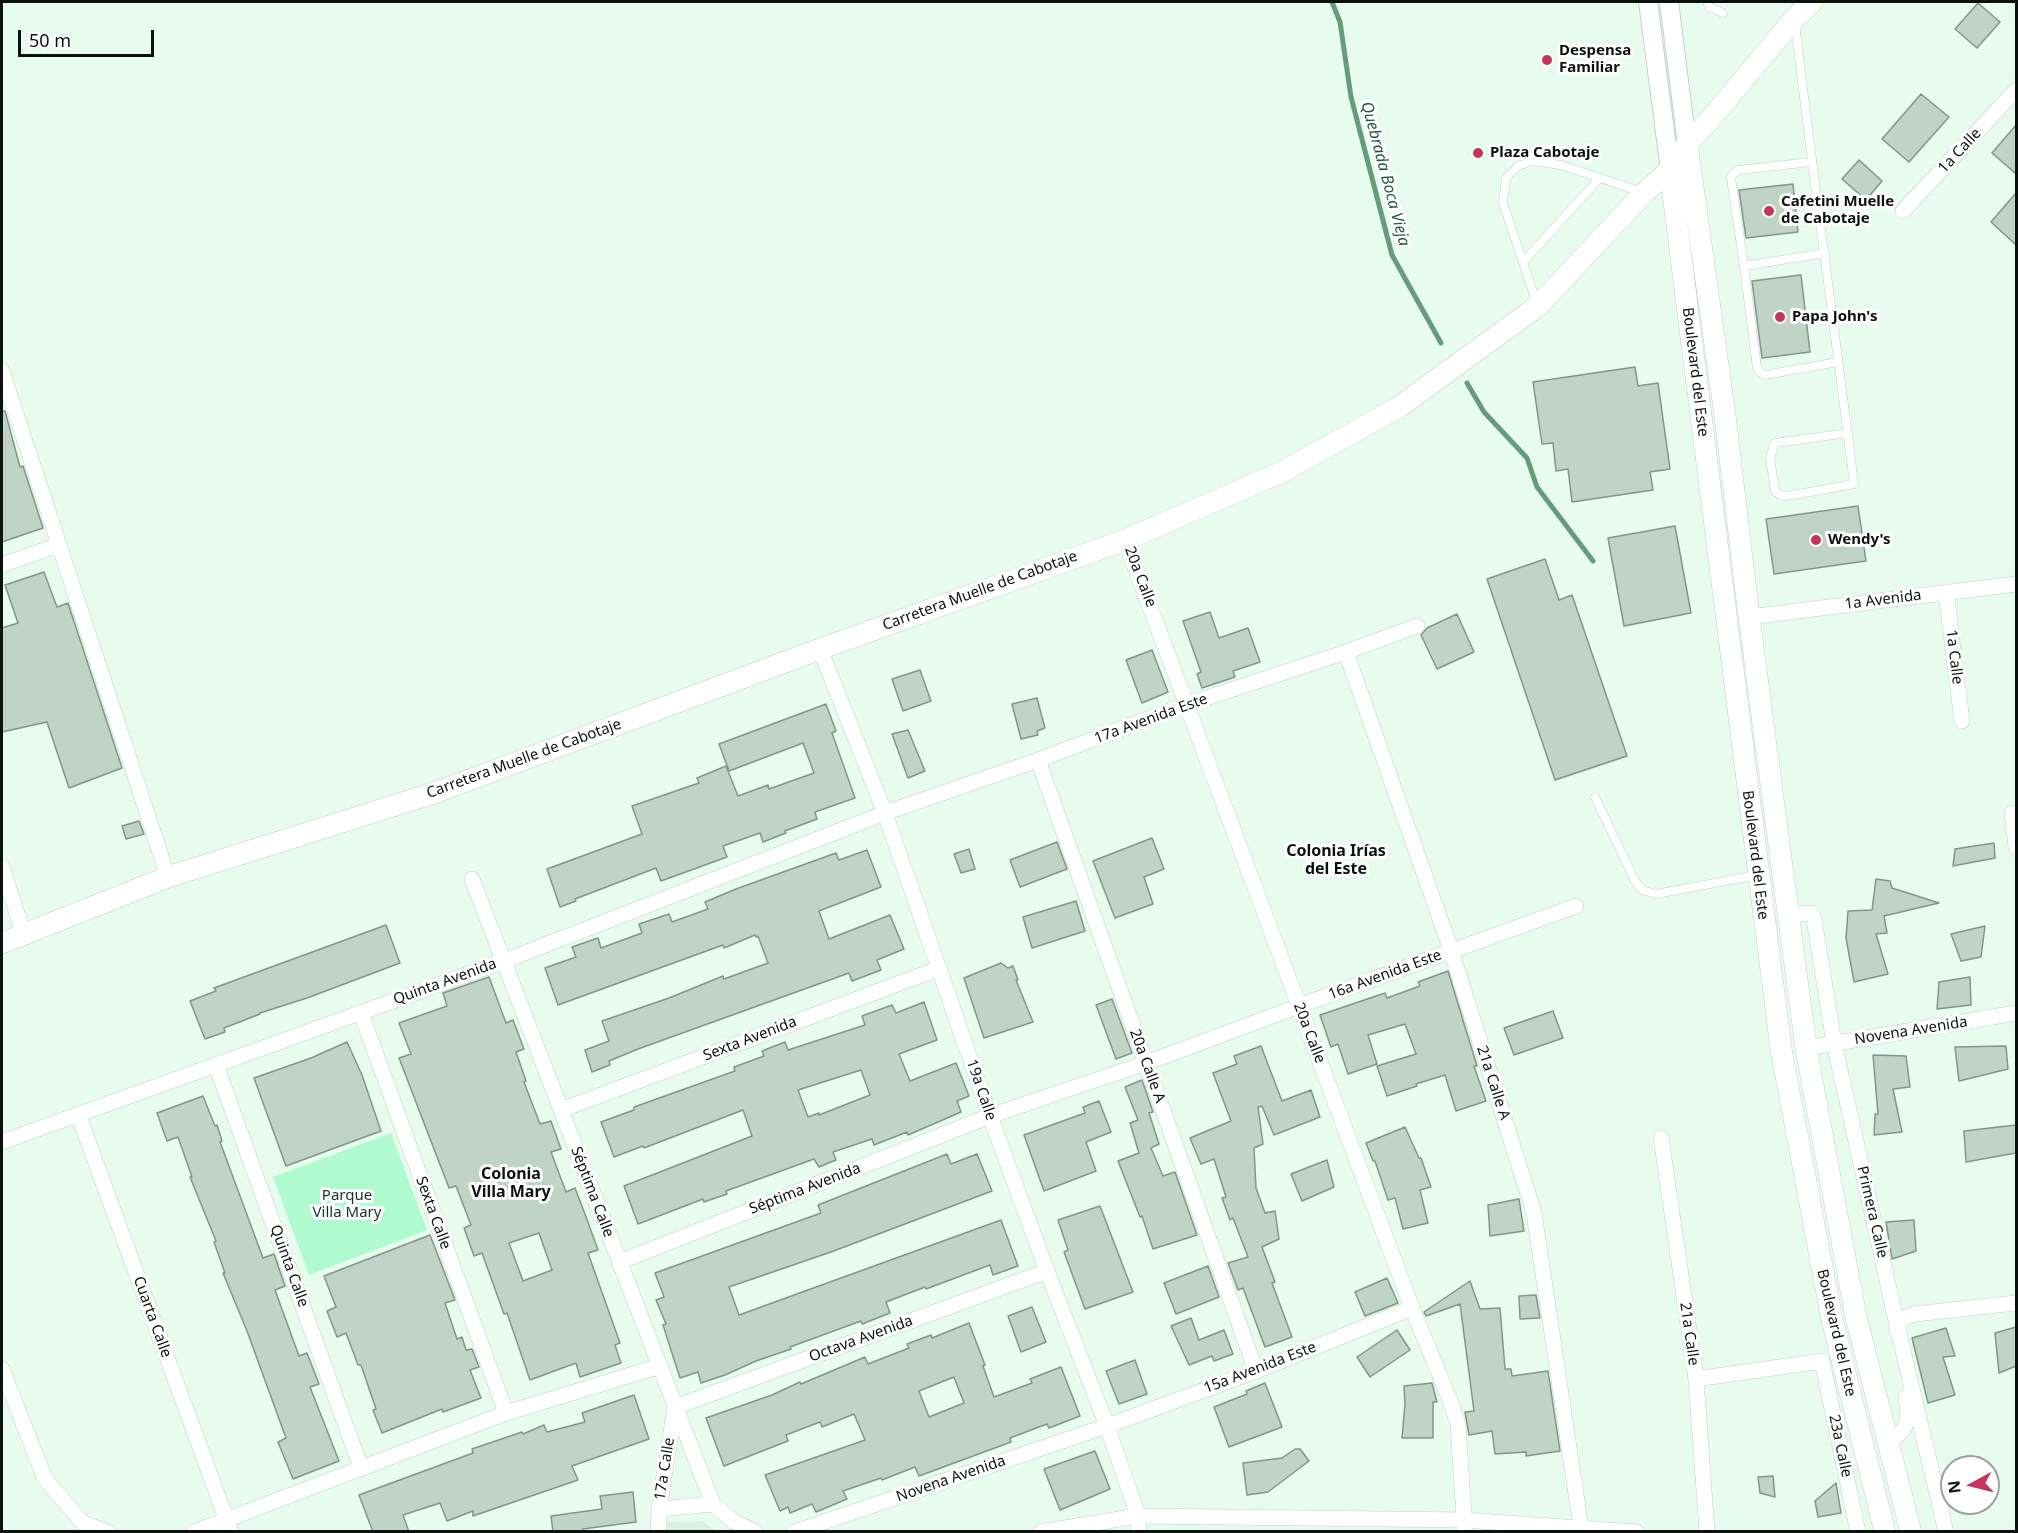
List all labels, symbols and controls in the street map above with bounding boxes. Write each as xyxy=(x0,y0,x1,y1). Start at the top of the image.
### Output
scale bar xyxy=(21,18,158,56)
text: 50 m xyxy=(29,28,71,52)
place label: Despensa Familiar xyxy=(1559,42,1631,77)
marker: Despensa Familiar xyxy=(1540,53,1554,67)
water label: Quebrada Boca Vieja xyxy=(1356,100,1414,248)
street label: 1a Calle xyxy=(1935,125,1985,177)
place label: Plaza Cabotaje xyxy=(1490,144,1599,162)
marker: Plaza Cabotaje xyxy=(1471,146,1485,160)
place label: Cafetini Muelle de Cabotaje xyxy=(1781,193,1894,228)
marker: Cafetini Muelle de Cabotaje xyxy=(1762,204,1776,218)
street label: Boulevard del Este xyxy=(1678,306,1712,438)
place label: Papa John's xyxy=(1792,308,1877,326)
marker: Papa John's xyxy=(1773,310,1787,324)
place label: Wendy's xyxy=(1828,531,1891,549)
marker: Wendy's xyxy=(1809,533,1823,547)
street label: 20a Calle xyxy=(1120,544,1160,610)
street label: Carretera Muelle de Cabotaje xyxy=(880,547,1080,635)
street label: 1a Avenida xyxy=(1844,586,1922,614)
street label: 1a Calle xyxy=(1942,629,1966,685)
street label: 17a Avenida Este xyxy=(1092,690,1210,748)
street label: Carretera Muelle de Cabotaje xyxy=(424,715,624,803)
street label: Boulevard del Este xyxy=(1738,789,1772,921)
district label: Colonia Irías del Este xyxy=(1286,841,1386,879)
street label: 16a Avenida Este xyxy=(1326,946,1444,1004)
street label: Quinta Avenida xyxy=(391,955,499,1009)
street label: 20a Calle xyxy=(1289,1000,1329,1066)
street label: Sexta Avenida xyxy=(701,1013,799,1065)
street label: Novena Avenida xyxy=(1853,1013,1969,1049)
street label: 20a Calle A xyxy=(1125,1027,1169,1105)
street label: 21a Calle A xyxy=(1473,1044,1513,1122)
street label: 19a Calle xyxy=(962,1057,1000,1123)
street label: Séptima Calle xyxy=(566,1144,618,1240)
street label: Séptima Avenida xyxy=(747,1159,863,1219)
district label: Colonia Villa Mary xyxy=(471,1164,551,1202)
street label: Primera Calle xyxy=(1853,1164,1891,1260)
street label: Sexta Calle xyxy=(412,1174,454,1252)
park label: Parque Villa Mary xyxy=(313,1187,381,1222)
street label: Quinta Calle xyxy=(266,1223,312,1309)
street label: Boulevard del Este xyxy=(1813,1268,1859,1398)
street label: Cuarta Calle xyxy=(129,1274,175,1360)
street label: 21a Calle xyxy=(1676,1301,1702,1367)
street label: Octava Avenida xyxy=(807,1312,915,1366)
street label: 15a Avenida Este xyxy=(1201,1338,1319,1398)
street label: 23a Calle xyxy=(1825,1413,1855,1479)
street label: 17a Calle xyxy=(651,1436,679,1502)
street label: Novena Avenida xyxy=(894,1452,1008,1506)
north arrow xyxy=(1940,1455,2000,1515)
text: N xyxy=(1942,1479,1966,1495)

